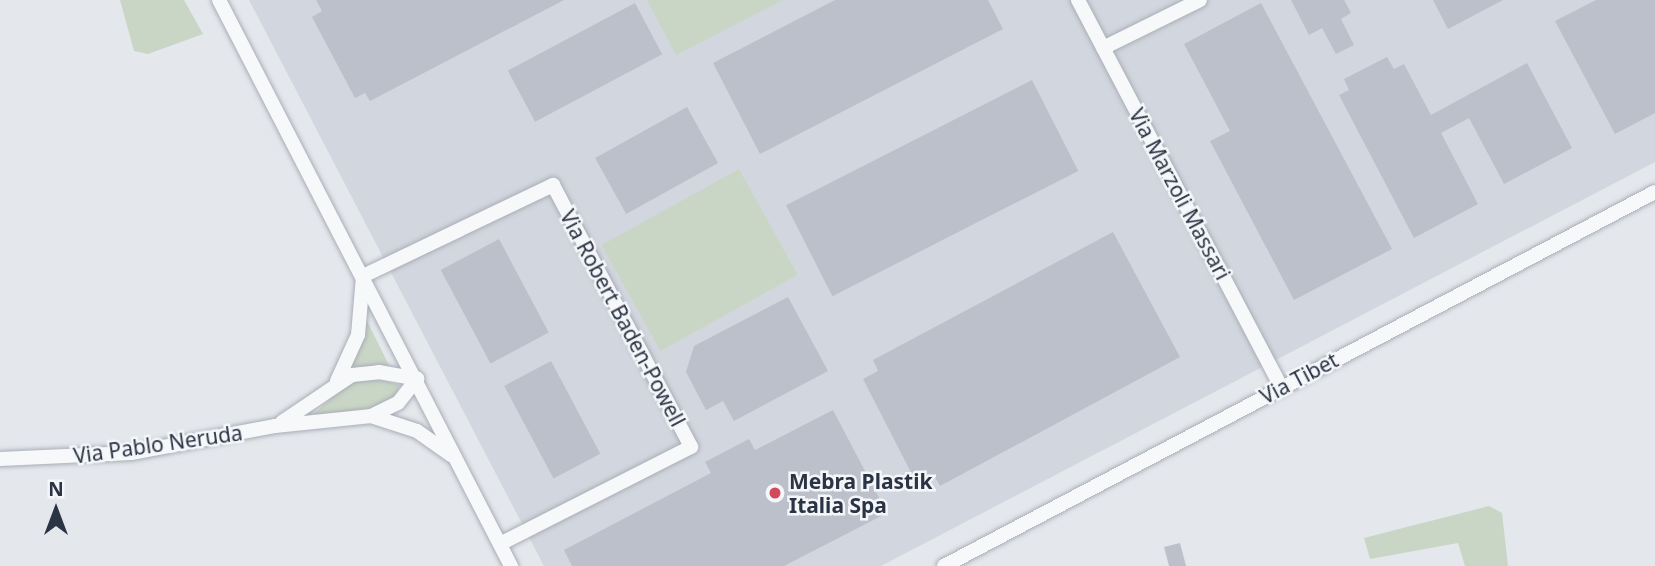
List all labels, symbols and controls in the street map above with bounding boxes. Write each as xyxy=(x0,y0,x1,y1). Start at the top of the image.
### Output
street label: Via Marzoli Massari xyxy=(1124,104,1236,284)
street label: Via Robert Baden-Powell xyxy=(555,205,691,431)
street label: Via Tibet xyxy=(1256,347,1342,409)
street label: Via Pablo Neruda xyxy=(72,420,244,468)
place label: Mebra Plastik Italia Spa xyxy=(789,468,932,518)
north arrow xyxy=(21,475,91,545)
text: N xyxy=(48,476,64,502)
marker: Mebra Plastik Italia Spa xyxy=(767,485,783,501)

